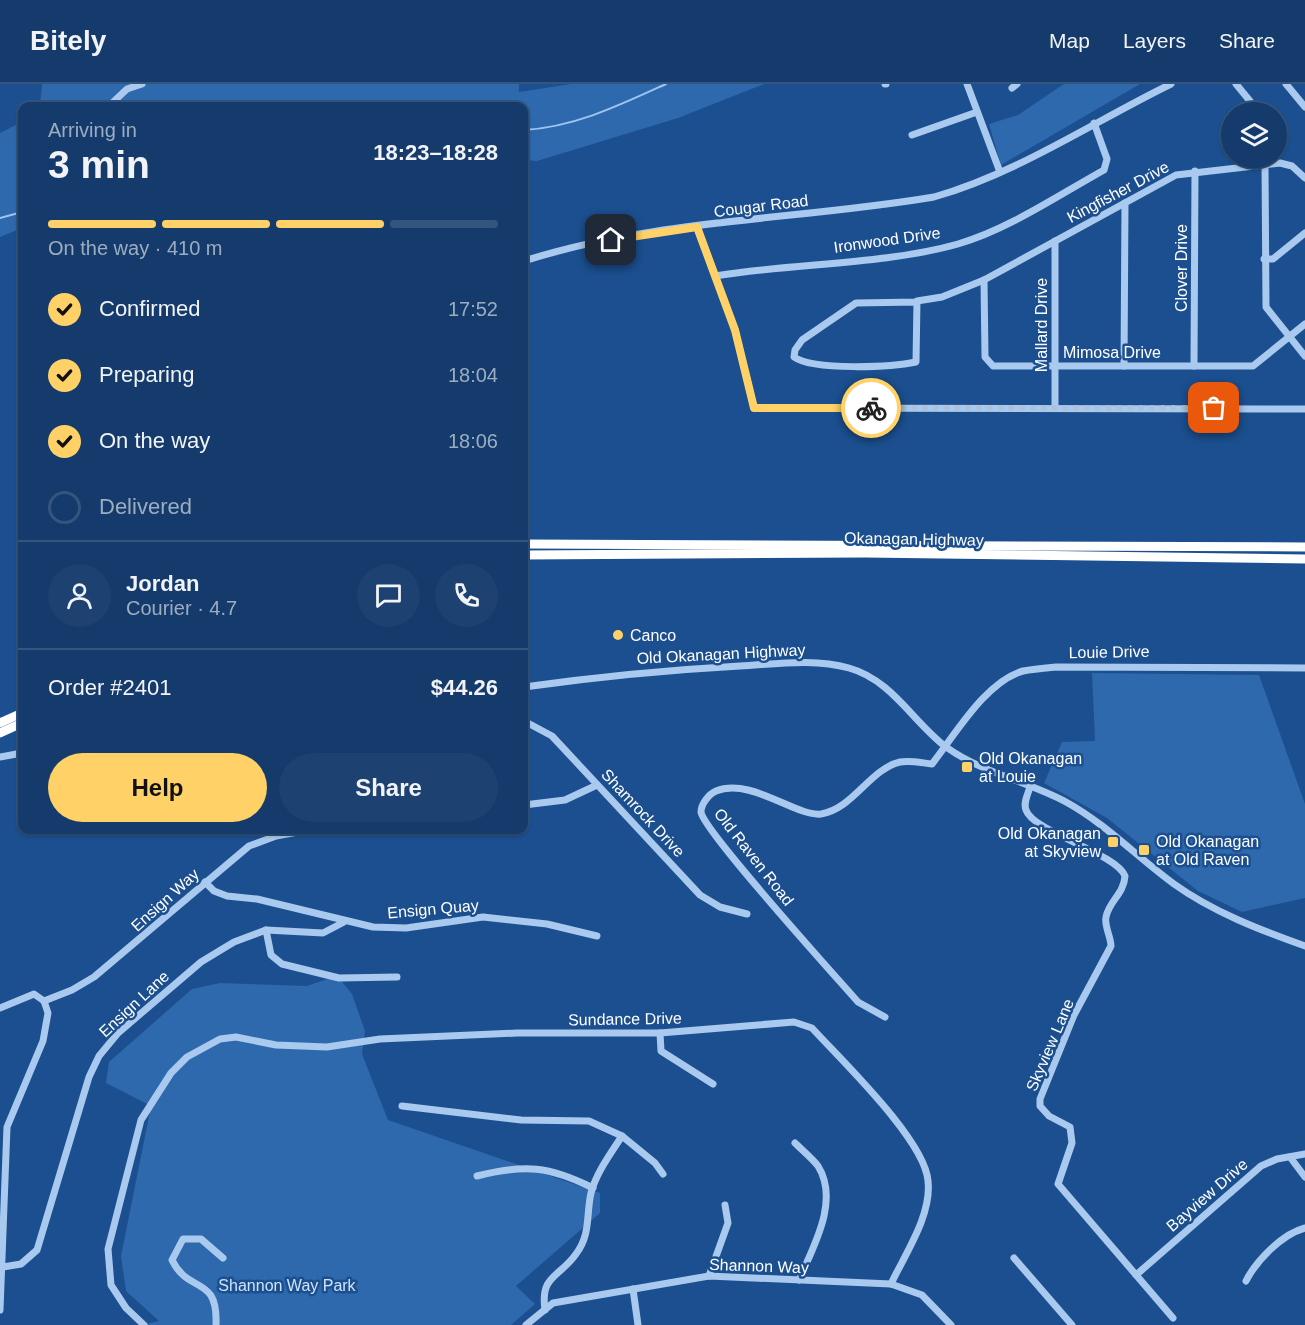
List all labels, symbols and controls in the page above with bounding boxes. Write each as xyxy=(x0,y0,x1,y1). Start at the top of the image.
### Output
text: Bitely xyxy=(30,25,106,56)
text: Map xyxy=(1049,29,1090,52)
text: Layers xyxy=(1123,29,1186,52)
text: Share xyxy=(1219,29,1275,52)
map controls xyxy=(1221,102,1287,168)
button: layers xyxy=(1221,102,1287,168)
text: Arriving in xyxy=(48,119,137,141)
text: 18:23–18:28 xyxy=(373,140,498,165)
text: 3 min xyxy=(48,143,150,186)
street label: Kingfisher Drive xyxy=(1064,158,1172,226)
street label: Cougar Road xyxy=(713,192,809,220)
pin xyxy=(585,214,636,265)
icon: home xyxy=(594,223,627,256)
street label: Ironwood Drive xyxy=(833,224,942,256)
street label: Clover Drive xyxy=(1173,224,1190,312)
text: On the way · 410 m xyxy=(48,237,223,259)
street label: Mallard Drive xyxy=(1033,278,1050,372)
icon: check xyxy=(48,293,81,326)
text: Confirmed xyxy=(99,296,200,321)
text: 17:52 xyxy=(448,298,498,320)
street label: Mimosa Drive xyxy=(1063,344,1161,361)
icon: check xyxy=(48,359,81,392)
text: Preparing xyxy=(99,362,194,387)
text: 18:04 xyxy=(448,364,498,386)
courier xyxy=(841,378,901,438)
pin xyxy=(1188,382,1239,433)
icon: bag xyxy=(1197,391,1230,424)
icon: bike xyxy=(855,392,888,425)
icon: check xyxy=(48,425,81,458)
text: On the way xyxy=(99,428,210,453)
text: 18:06 xyxy=(448,430,498,452)
text: Delivered xyxy=(99,494,192,519)
street label: Okanagan Highway xyxy=(844,529,984,549)
button: person xyxy=(48,564,111,627)
button: chat xyxy=(357,564,420,627)
button: phone xyxy=(435,564,498,627)
text: Jordan xyxy=(126,571,199,596)
text: Courier · 4.7 xyxy=(126,597,237,619)
place label: Canco xyxy=(630,627,676,644)
marker: Canco xyxy=(611,628,625,642)
street label: Old Okanagan Highway xyxy=(636,641,806,667)
street label: Louie Drive xyxy=(1068,643,1150,661)
text: Order #2401 xyxy=(48,675,172,700)
text: $44.26 xyxy=(431,675,498,700)
place label: Old Okanagan at Louie xyxy=(979,750,1082,785)
button: Help xyxy=(48,753,267,822)
button: Share xyxy=(279,753,498,822)
marker: Old Okanagan at Louie xyxy=(960,760,974,774)
street label: Shamrock Drive xyxy=(598,766,688,860)
street label: Old Raven Road xyxy=(711,805,797,909)
place label: Old Okanagan at Skyview xyxy=(998,825,1101,860)
place label: Old Okanagan at Old Raven xyxy=(1156,833,1259,868)
marker: Old Okanagan at Skyview xyxy=(1106,835,1120,849)
marker: Old Okanagan at Old Raven xyxy=(1137,843,1151,857)
street label: Ensign Way xyxy=(128,865,202,935)
street label: Ensign Quay xyxy=(387,897,479,921)
street label: Ensign Lane xyxy=(96,967,172,1041)
street label: Skyview Lane xyxy=(1023,996,1077,1094)
street label: Sundance Drive xyxy=(568,1010,682,1028)
street label: Bayview Drive xyxy=(1163,1155,1251,1235)
street label: Shannon Way xyxy=(709,1256,809,1276)
park label: Shannon Way Park xyxy=(218,1277,357,1294)

